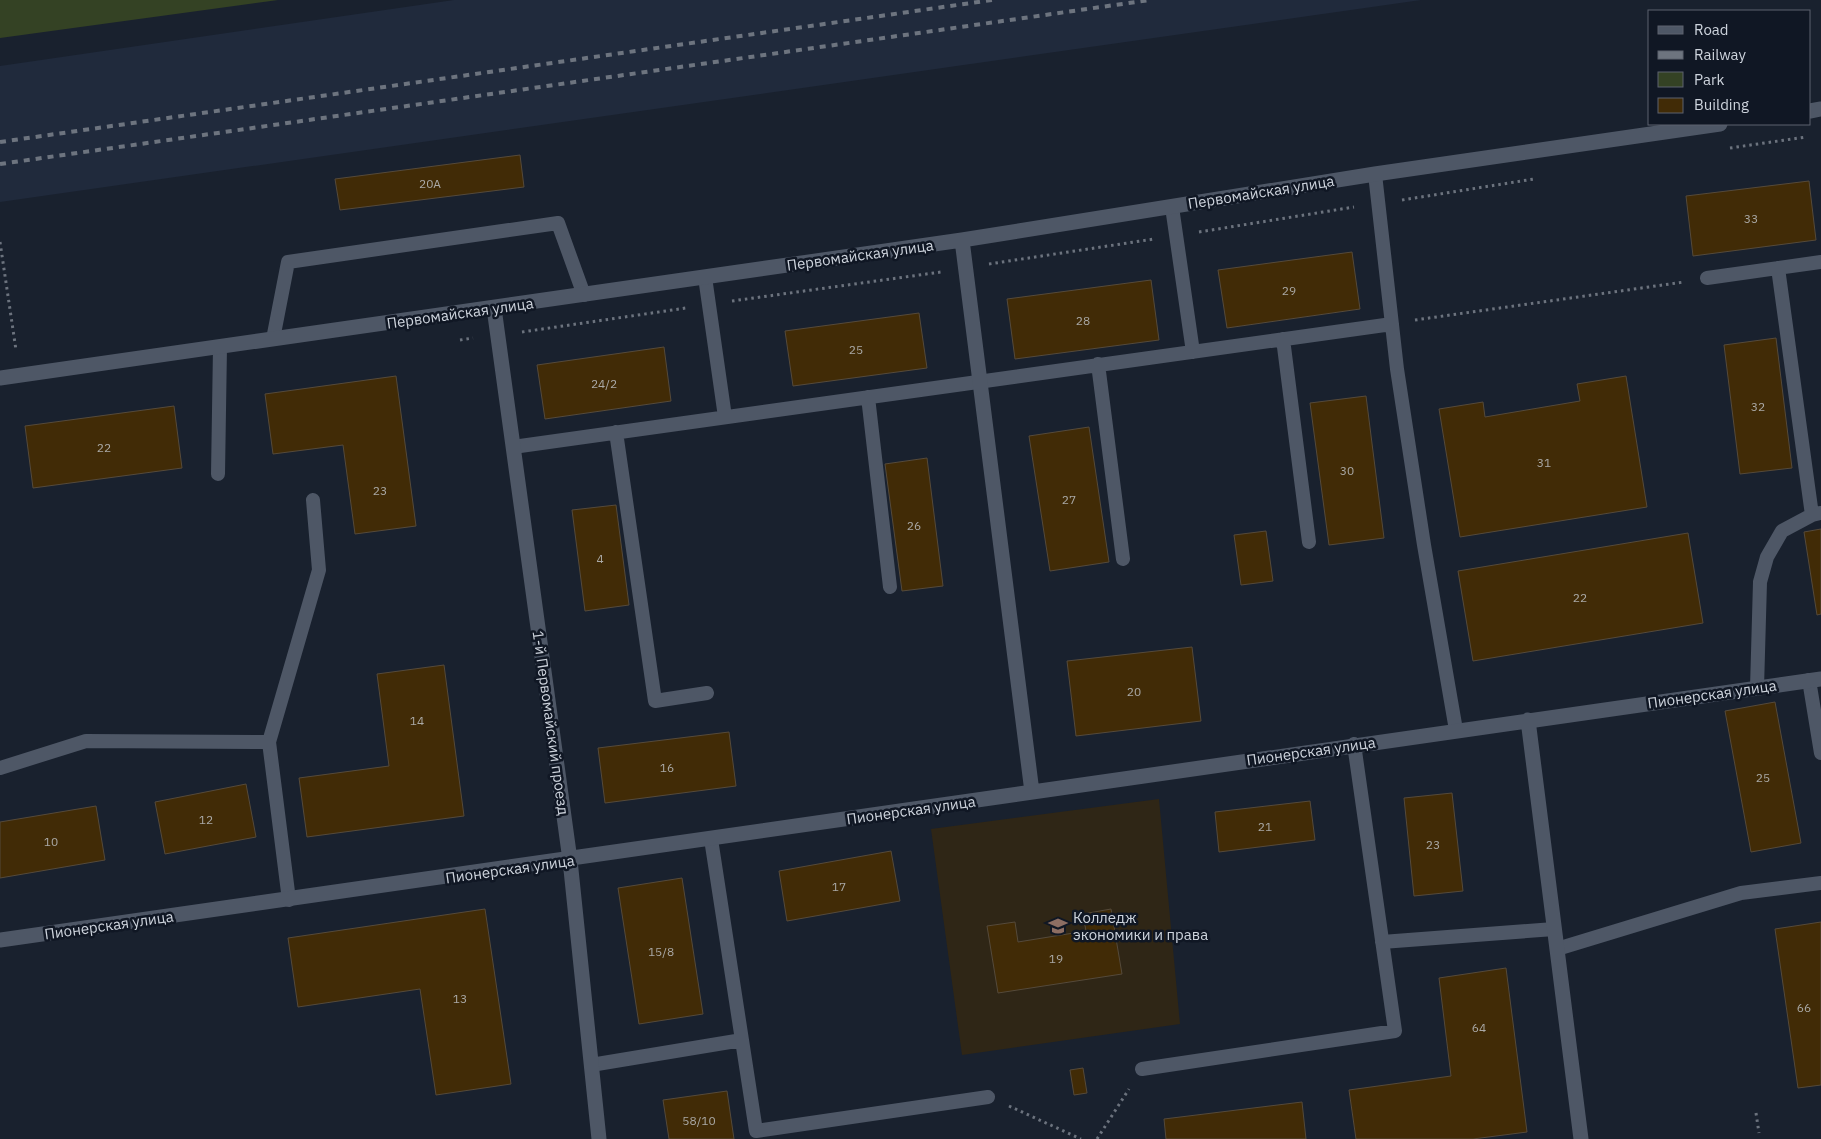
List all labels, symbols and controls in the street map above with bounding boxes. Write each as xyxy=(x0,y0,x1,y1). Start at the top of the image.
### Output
legend xyxy=(1648,10,1811,125)
text: Road xyxy=(1694,20,1729,39)
text: Railway xyxy=(1694,45,1747,64)
text: Park xyxy=(1694,70,1724,89)
text: Building xyxy=(1694,95,1749,114)
street label: Первомайская улица xyxy=(1186,171,1336,213)
house number: 20А xyxy=(419,176,441,191)
house number: 33 xyxy=(1744,211,1758,226)
street label: Первомайская улица xyxy=(785,235,935,275)
house number: 29 xyxy=(1282,283,1296,298)
street label: Первомайская улица xyxy=(385,293,535,333)
house number: 28 xyxy=(1076,313,1090,328)
house number: 25 xyxy=(849,342,863,357)
house number: 24/2 xyxy=(591,376,617,391)
house number: 32 xyxy=(1751,399,1765,414)
house number: 22 xyxy=(97,440,111,455)
house number: 31 xyxy=(1537,455,1551,470)
house number: 30 xyxy=(1340,463,1354,478)
house number: 23 xyxy=(373,483,387,498)
house number: 27 xyxy=(1062,492,1076,507)
house number: 26 xyxy=(907,518,921,533)
house number: 4 xyxy=(596,551,604,566)
house number: 22 xyxy=(1573,590,1587,605)
street label: 1-й Первомайский проезд xyxy=(529,630,573,817)
street label: Пионерская улица xyxy=(1646,676,1778,712)
house number: 20 xyxy=(1127,684,1141,699)
house number: 14 xyxy=(410,713,424,728)
street label: Пионерская улица xyxy=(1245,733,1377,769)
house number: 16 xyxy=(660,760,674,775)
house number: 25 xyxy=(1756,770,1770,785)
street label: Пионерская улица xyxy=(845,792,977,828)
house number: 12 xyxy=(199,812,213,827)
house number: 21 xyxy=(1258,819,1272,834)
house number: 10 xyxy=(44,834,58,849)
house number: 23 xyxy=(1426,837,1440,852)
street label: Пионерская улица xyxy=(444,851,576,887)
house number: 17 xyxy=(832,879,846,894)
street label: Пионерская улица xyxy=(43,907,175,943)
place label: Колледж экономики и права xyxy=(1073,908,1208,944)
school or university icon: Колледж экономики и права xyxy=(1047,915,1069,937)
house number: 15/8 xyxy=(648,944,674,959)
house number: 19 xyxy=(1049,951,1063,966)
house number: 13 xyxy=(453,991,467,1006)
house number: 66 xyxy=(1797,1000,1811,1015)
house number: 64 xyxy=(1472,1020,1486,1035)
house number: 58/10 xyxy=(682,1113,716,1128)

